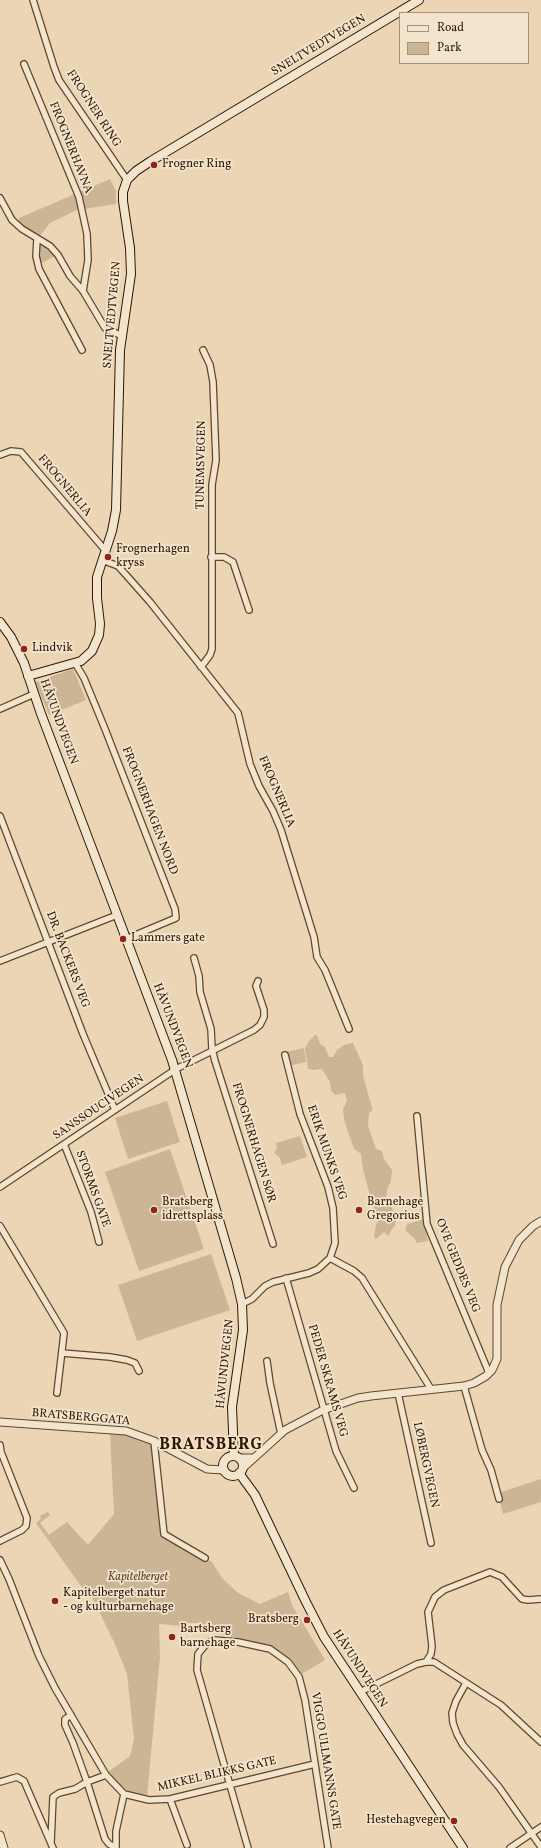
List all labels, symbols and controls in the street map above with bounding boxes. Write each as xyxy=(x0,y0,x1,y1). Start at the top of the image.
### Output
street label: SNELTVEDTVEGEN xyxy=(269,12,369,80)
legend xyxy=(399,12,529,64)
text: Road xyxy=(437,20,464,36)
text: Park xyxy=(437,40,462,56)
street label: FROGNER RING xyxy=(63,68,123,150)
street label: FROGNERHAVNA xyxy=(45,100,95,196)
place label: Frogner Ring xyxy=(162,158,231,172)
marker: Frogner Ring xyxy=(149,160,159,170)
street label: SNELTVEDTVEGEN xyxy=(101,261,125,369)
street label: TUNEMSVEGEN xyxy=(194,420,210,510)
street label: FROGNERLIA xyxy=(34,452,94,520)
place label: Frognerhagen kryss xyxy=(116,543,190,571)
marker: Frognerhagen kryss xyxy=(103,552,113,562)
place label: Lindvik xyxy=(32,642,73,656)
marker: Lindvik xyxy=(19,644,29,654)
street label: HÅVUNDVEGEN xyxy=(36,677,80,767)
street label: FROGNERHAGEN NORD xyxy=(118,745,180,877)
street label: FROGNERLIA xyxy=(254,754,298,830)
street label: DR. BACKERS VEG xyxy=(42,910,92,1010)
place label: Lammers gate xyxy=(131,932,205,946)
marker: Lammers gate xyxy=(118,934,128,944)
street label: HÅVUNDVEGEN xyxy=(149,982,195,1070)
street label: SANSSOUCIVEGEN xyxy=(51,1072,147,1144)
street label: FROGNERHAGEN SØR xyxy=(228,1081,278,1205)
street label: ERIK MUNKS VEG xyxy=(303,1103,349,1203)
street label: STORMS GATE xyxy=(72,1149,112,1229)
place label: Bratsberg idrettsplass xyxy=(162,1196,223,1224)
place label: Barnehage Gregorius xyxy=(367,1196,423,1224)
marker: Bratsberg idrettsplass xyxy=(149,1205,159,1215)
marker: Barnehage Gregorius xyxy=(354,1205,364,1215)
street label: OVE GEDDES VEG xyxy=(432,1217,482,1315)
street label: HÅVUNDVEGEN xyxy=(214,1319,238,1409)
street label: PEDER SKRAMS VEG xyxy=(304,1323,350,1439)
street label: BRATSBERGGATA xyxy=(31,1407,131,1429)
street label: LØBERGVEGEN xyxy=(409,1421,441,1509)
district label: BRATSBERG xyxy=(159,1436,263,1456)
park label: Kapitelberget xyxy=(108,1571,168,1585)
place label: Kapitelberget natur - og kulturbarnehage xyxy=(63,1587,174,1615)
marker: Kapitelberget natur - og kulturbarnehage xyxy=(50,1596,60,1606)
place label: Bratsberg xyxy=(248,1613,299,1627)
marker: Bratsberg xyxy=(302,1615,312,1625)
place label: Bartsberg barnehage xyxy=(180,1623,235,1651)
street label: HÅVUNDVEGEN xyxy=(329,1627,389,1711)
marker: Bartsberg barnehage xyxy=(167,1632,177,1642)
street label: VIGGO ULLMANNS GATE xyxy=(307,1691,343,1831)
street label: MIKKEL BLIKKS GATE xyxy=(156,1754,278,1796)
place label: Hestehagvegen xyxy=(366,1814,446,1828)
marker: Hestehagvegen xyxy=(449,1816,459,1826)

